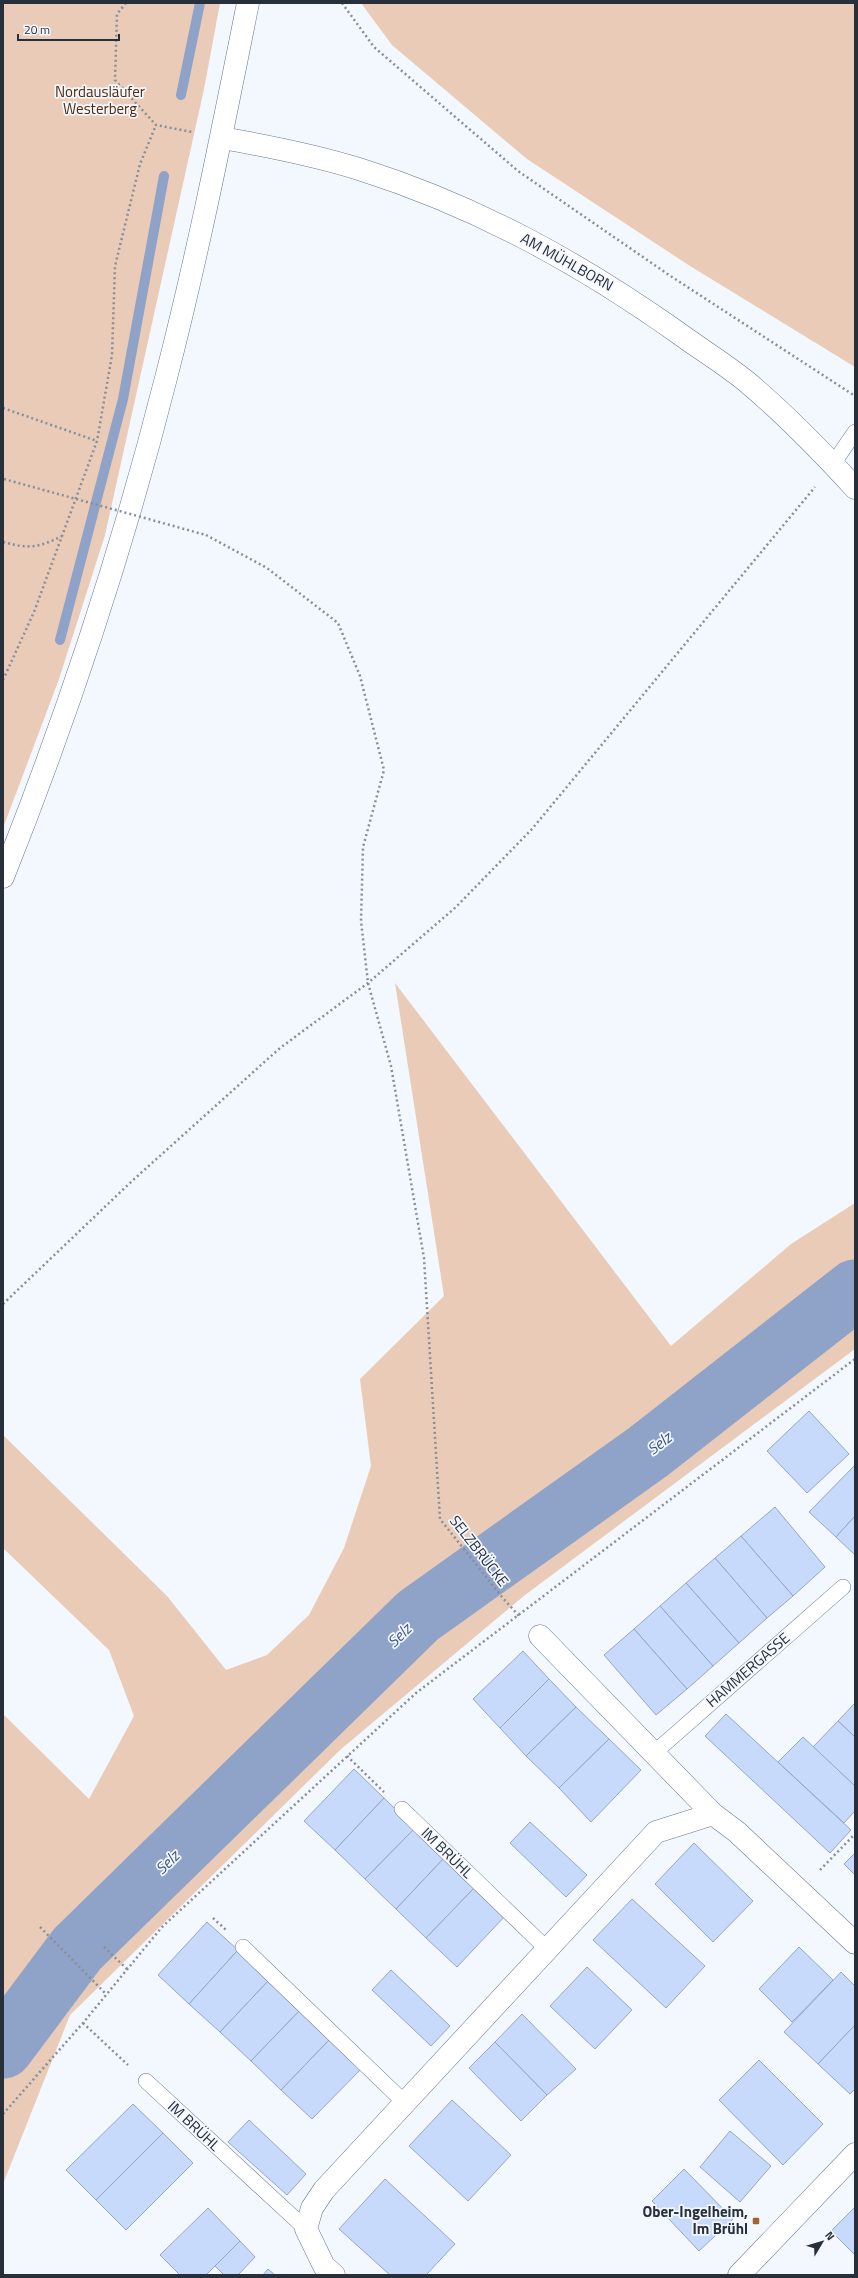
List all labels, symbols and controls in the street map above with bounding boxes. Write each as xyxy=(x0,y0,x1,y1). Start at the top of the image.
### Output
scale bar xyxy=(18,16,119,42)
text: 20 m xyxy=(24,20,50,39)
park label: Nordausläufer Westerberg xyxy=(55,80,145,120)
street label: AM MÜHLBORN xyxy=(517,227,618,297)
water label: Selz xyxy=(642,1425,677,1460)
street label: SELZBRÜCKE xyxy=(444,1510,515,1591)
water label: Selz xyxy=(381,1617,417,1652)
street label: HAMMERGASSE xyxy=(701,1627,795,1713)
street label: IM BRÜHL xyxy=(416,1822,479,1884)
water label: Selz xyxy=(149,1844,185,1879)
street label: IM BRÜHL xyxy=(163,2095,226,2156)
place label: Ober-Ingelheim, Im Brühl xyxy=(642,2200,748,2240)
marker: Ober-Ingelheim, Im Brühl xyxy=(751,2216,761,2226)
north arrow xyxy=(802,2222,842,2262)
text: N xyxy=(821,2228,839,2244)

